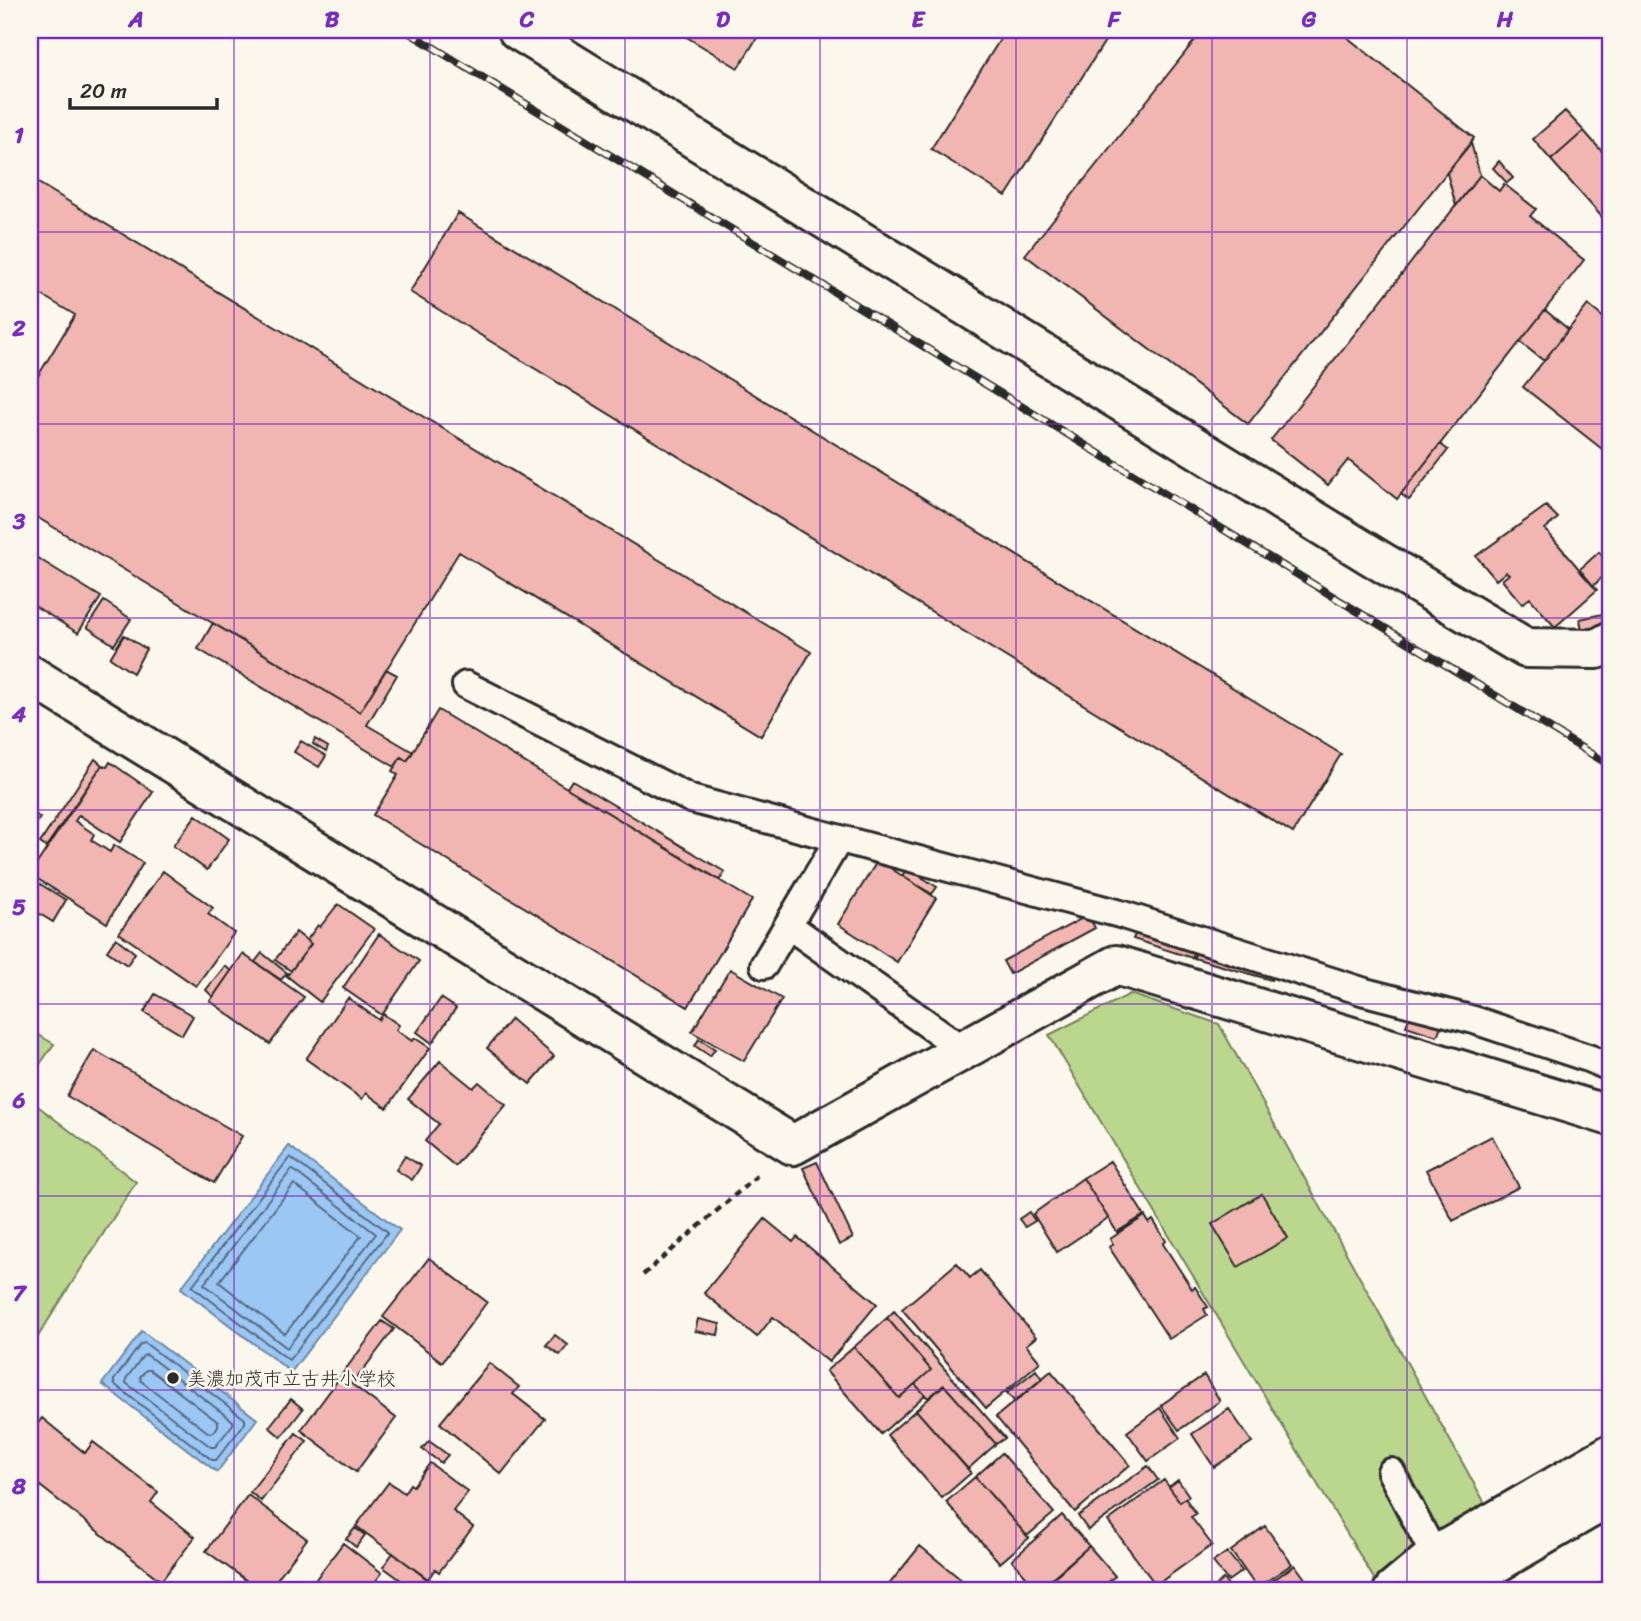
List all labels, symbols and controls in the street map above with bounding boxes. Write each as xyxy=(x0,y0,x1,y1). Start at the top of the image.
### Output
text: A xyxy=(127,0,144,40)
text: B xyxy=(325,0,340,40)
text: C xyxy=(519,0,535,40)
text: D xyxy=(716,0,731,40)
text: E xyxy=(912,0,927,40)
text: F xyxy=(1107,0,1122,40)
text: G xyxy=(1301,0,1317,40)
text: H xyxy=(1496,0,1514,40)
scale bar xyxy=(70,66,217,110)
text: 20 m xyxy=(80,72,127,110)
text: 1 xyxy=(14,115,24,156)
text: 2 xyxy=(11,308,26,349)
text: 3 xyxy=(12,501,26,542)
text: 4 xyxy=(11,694,27,735)
text: 5 xyxy=(12,887,26,928)
text: 6 xyxy=(11,1080,26,1121)
text: 7 xyxy=(12,1273,27,1314)
place label: 美濃加茂市立古井小学校 xyxy=(187,1362,396,1395)
marker: 美濃加茂市立古井小学校 xyxy=(165,1370,181,1386)
text: 8 xyxy=(11,1466,26,1507)

